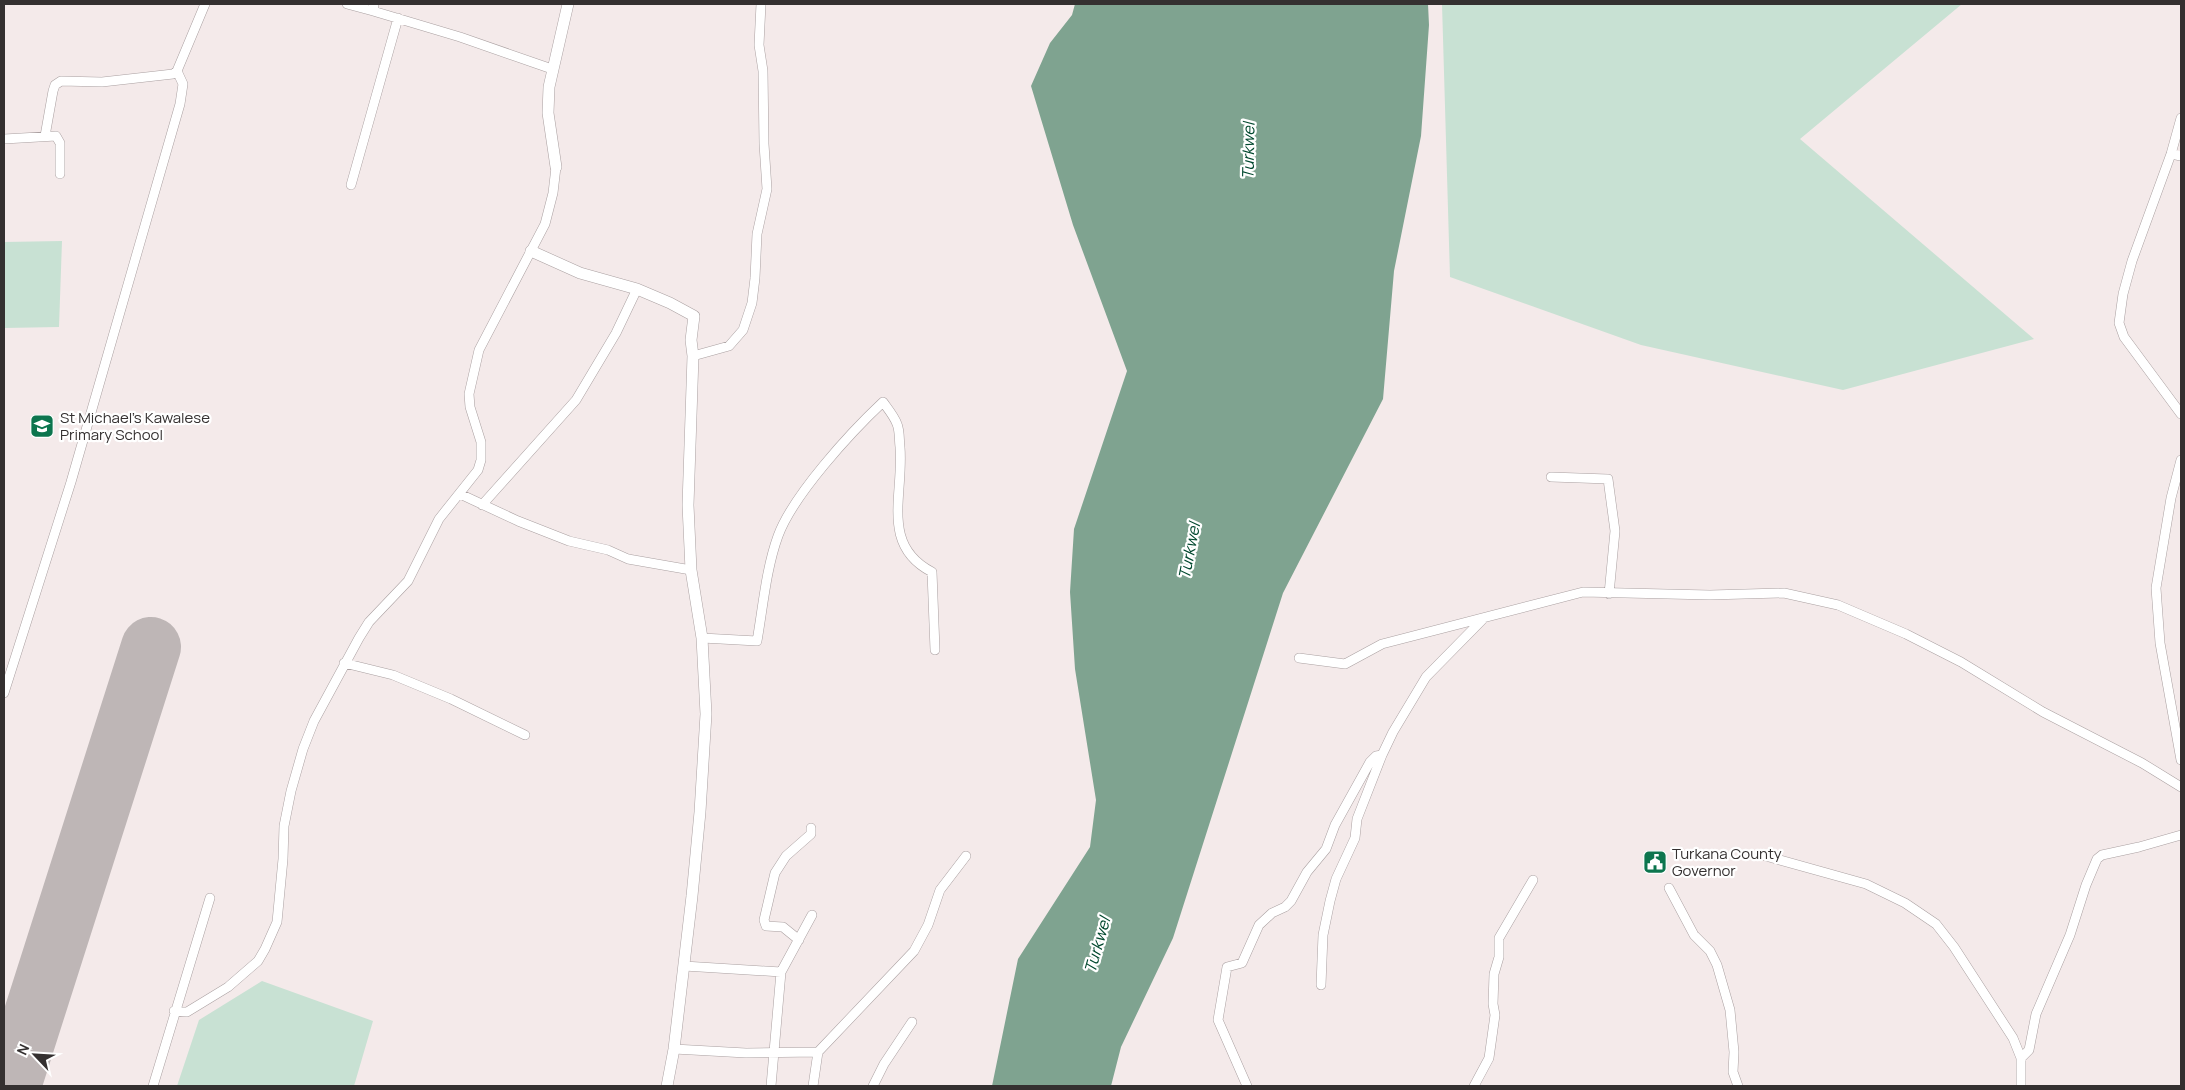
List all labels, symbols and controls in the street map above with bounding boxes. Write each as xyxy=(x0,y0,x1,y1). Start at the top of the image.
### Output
water label: Turkwel xyxy=(1237,120,1260,180)
place label: St Michael's Kawalese Primary School xyxy=(60,407,210,445)
school or university icon: St Michael's Kawalese Primary School xyxy=(29,413,55,439)
water label: Turkwel xyxy=(1173,519,1206,581)
place label: Turkana County Governor xyxy=(1672,843,1782,881)
public building icon: Turkana County Governor xyxy=(1642,849,1668,875)
water label: Turkwel xyxy=(1079,912,1116,975)
north arrow xyxy=(10,1030,60,1080)
text: N xyxy=(12,1041,34,1058)

